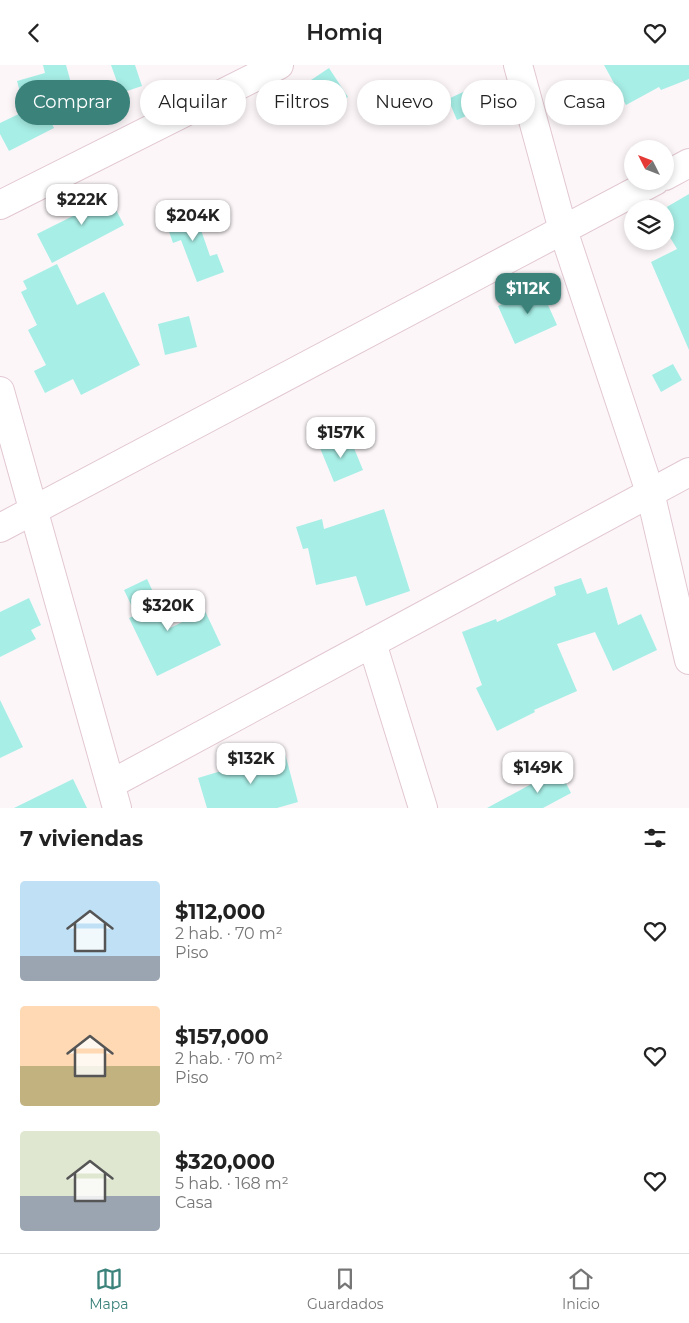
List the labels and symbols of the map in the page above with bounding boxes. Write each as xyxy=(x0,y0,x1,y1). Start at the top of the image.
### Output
north arrow xyxy=(624,140,674,190)
pin: $222K xyxy=(47,184,117,226)
pin: $204K xyxy=(158,199,228,242)
pin: $112K xyxy=(493,273,563,315)
pin: $157K xyxy=(306,417,376,459)
pin: $320K xyxy=(133,589,203,632)
pin: $132K xyxy=(216,743,286,785)
pin: $149K xyxy=(503,751,573,794)

